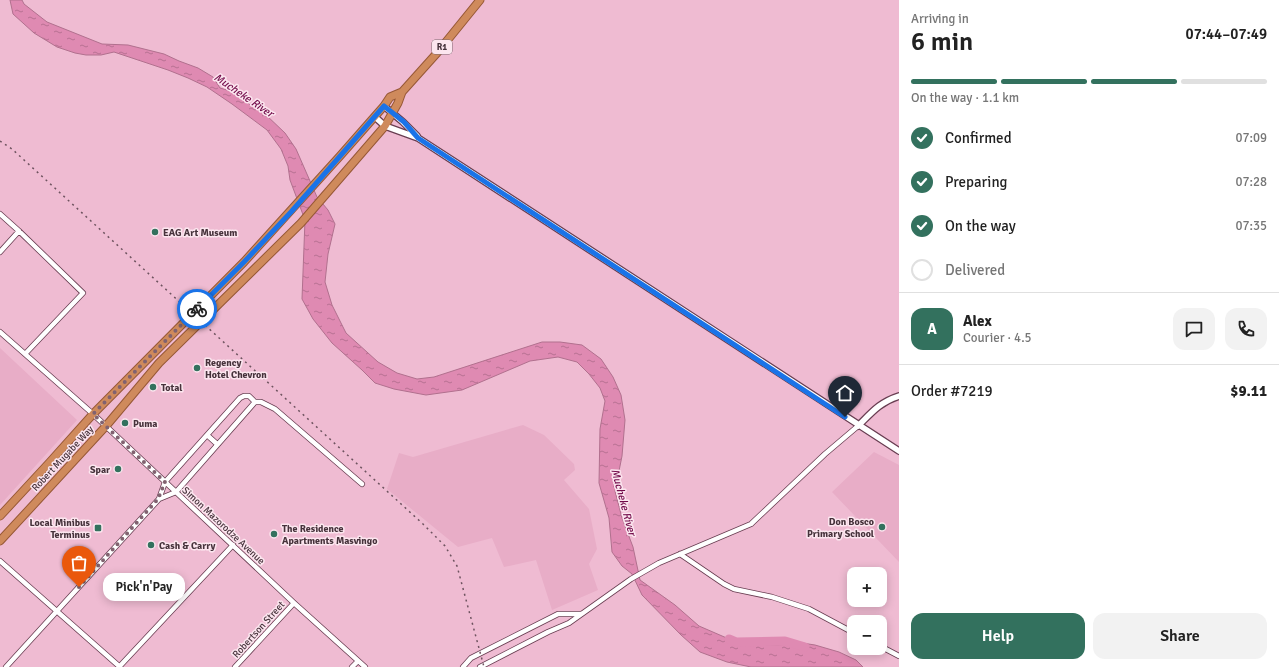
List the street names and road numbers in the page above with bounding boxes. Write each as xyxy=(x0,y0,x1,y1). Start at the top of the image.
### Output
road number: R1 xyxy=(432,40,452,54)
street label: Robert Mugabe Way xyxy=(29,423,96,494)
street label: Simon Mazorodze Avenue xyxy=(180,484,267,567)
street label: Robertson Street xyxy=(230,599,288,660)

